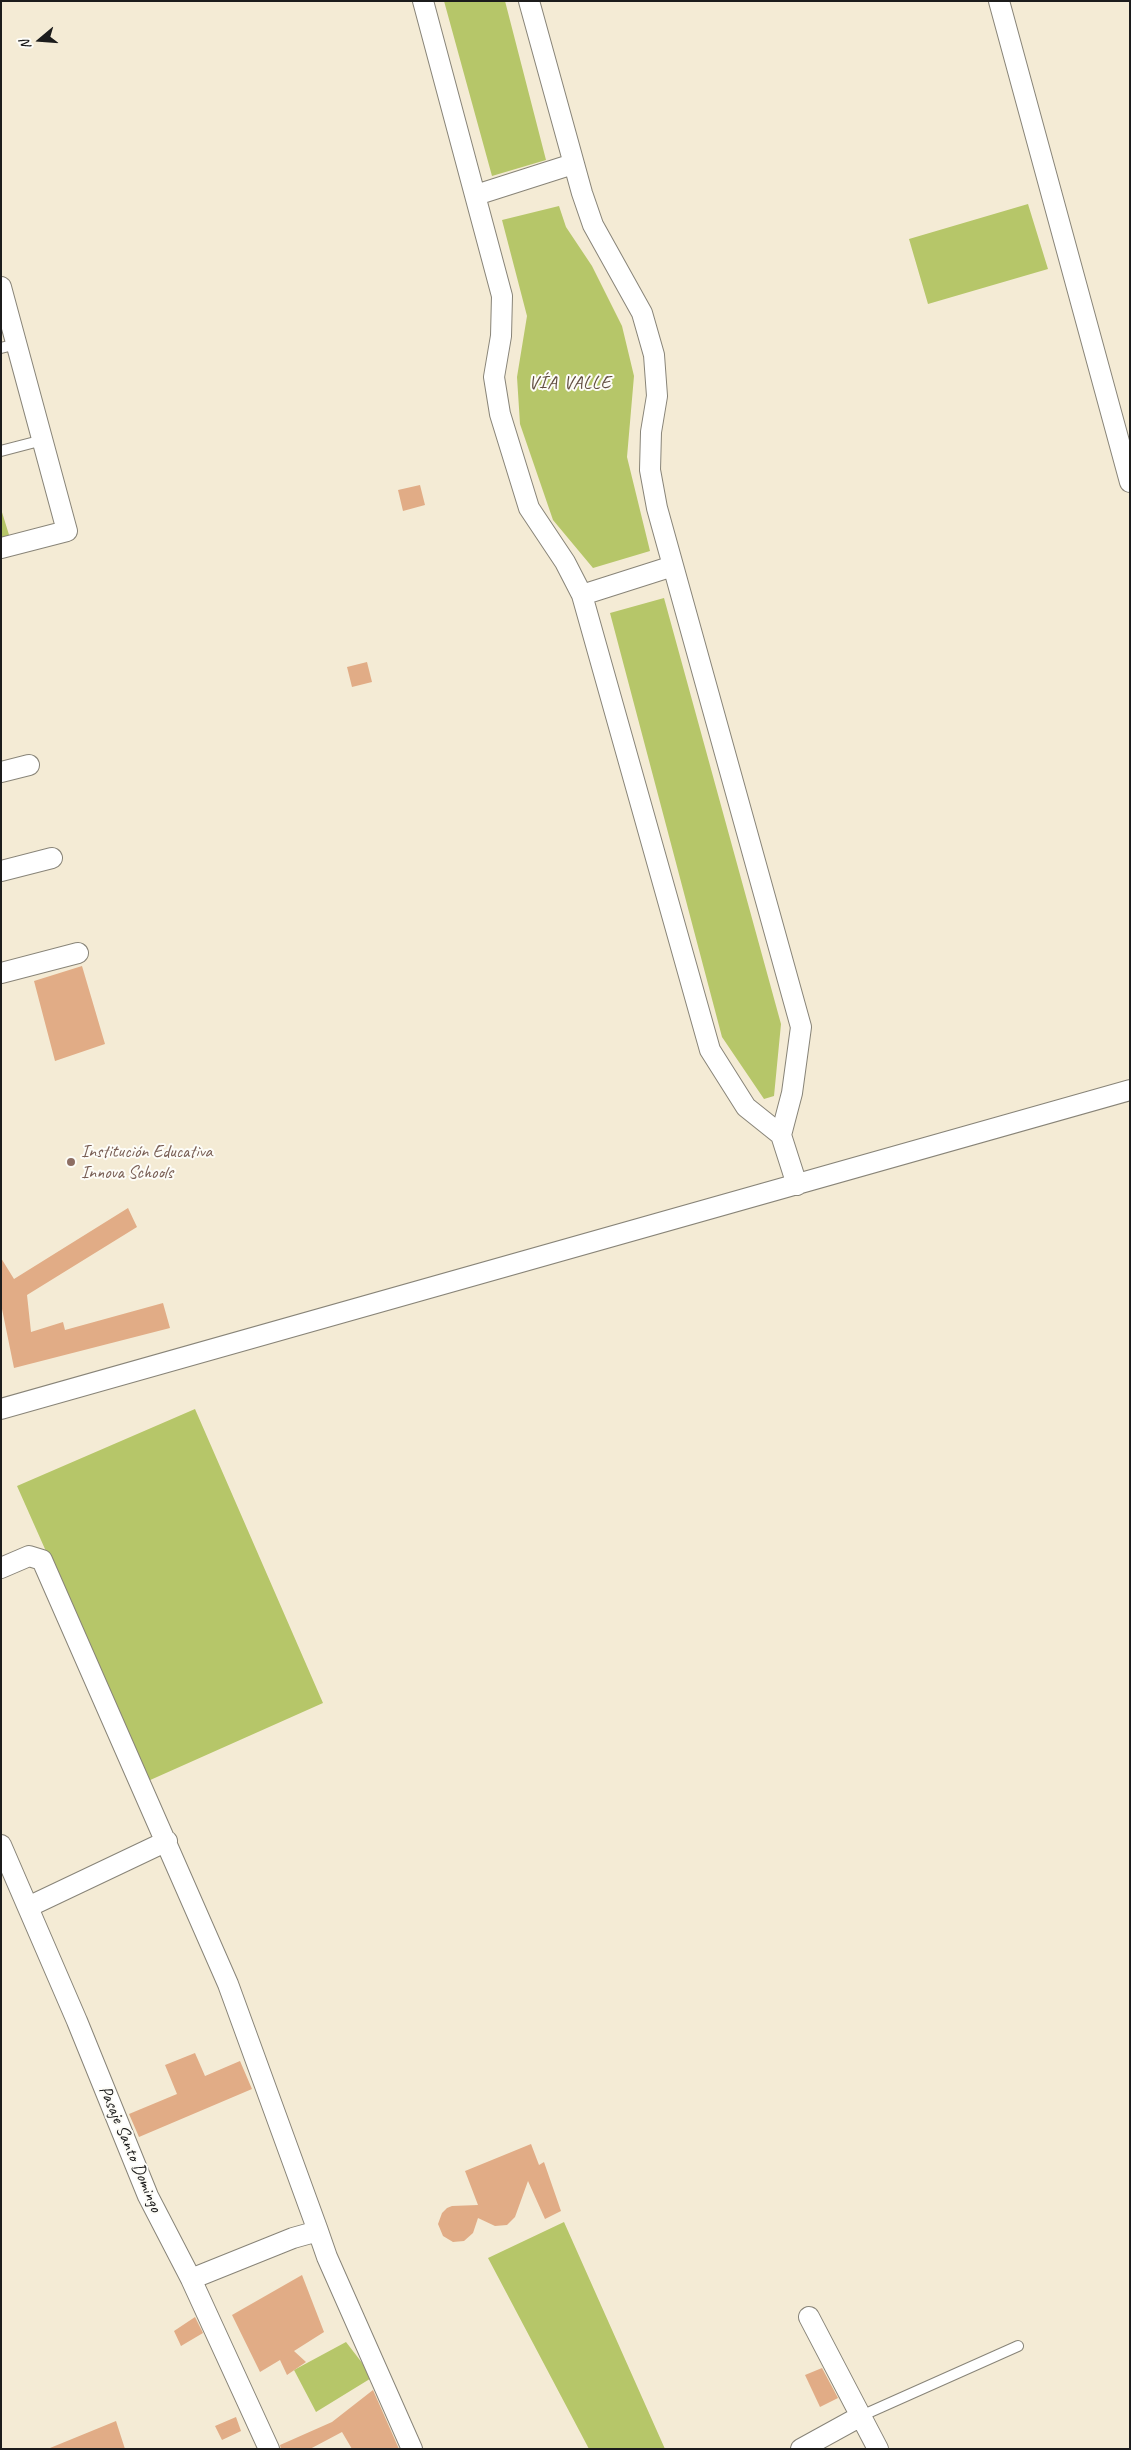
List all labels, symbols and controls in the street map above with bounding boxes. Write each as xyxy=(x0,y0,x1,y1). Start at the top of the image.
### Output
north arrow xyxy=(15,15,65,65)
text: N xyxy=(16,38,35,52)
district label: VÍA VALLE xyxy=(528,372,612,394)
place label: Institución Educativa Innova Schools xyxy=(81,1141,212,1184)
marker: Institución Educativa Innova Schools xyxy=(65,1156,77,1168)
street label: Pasaje Santo Domingo xyxy=(94,2083,166,2215)

